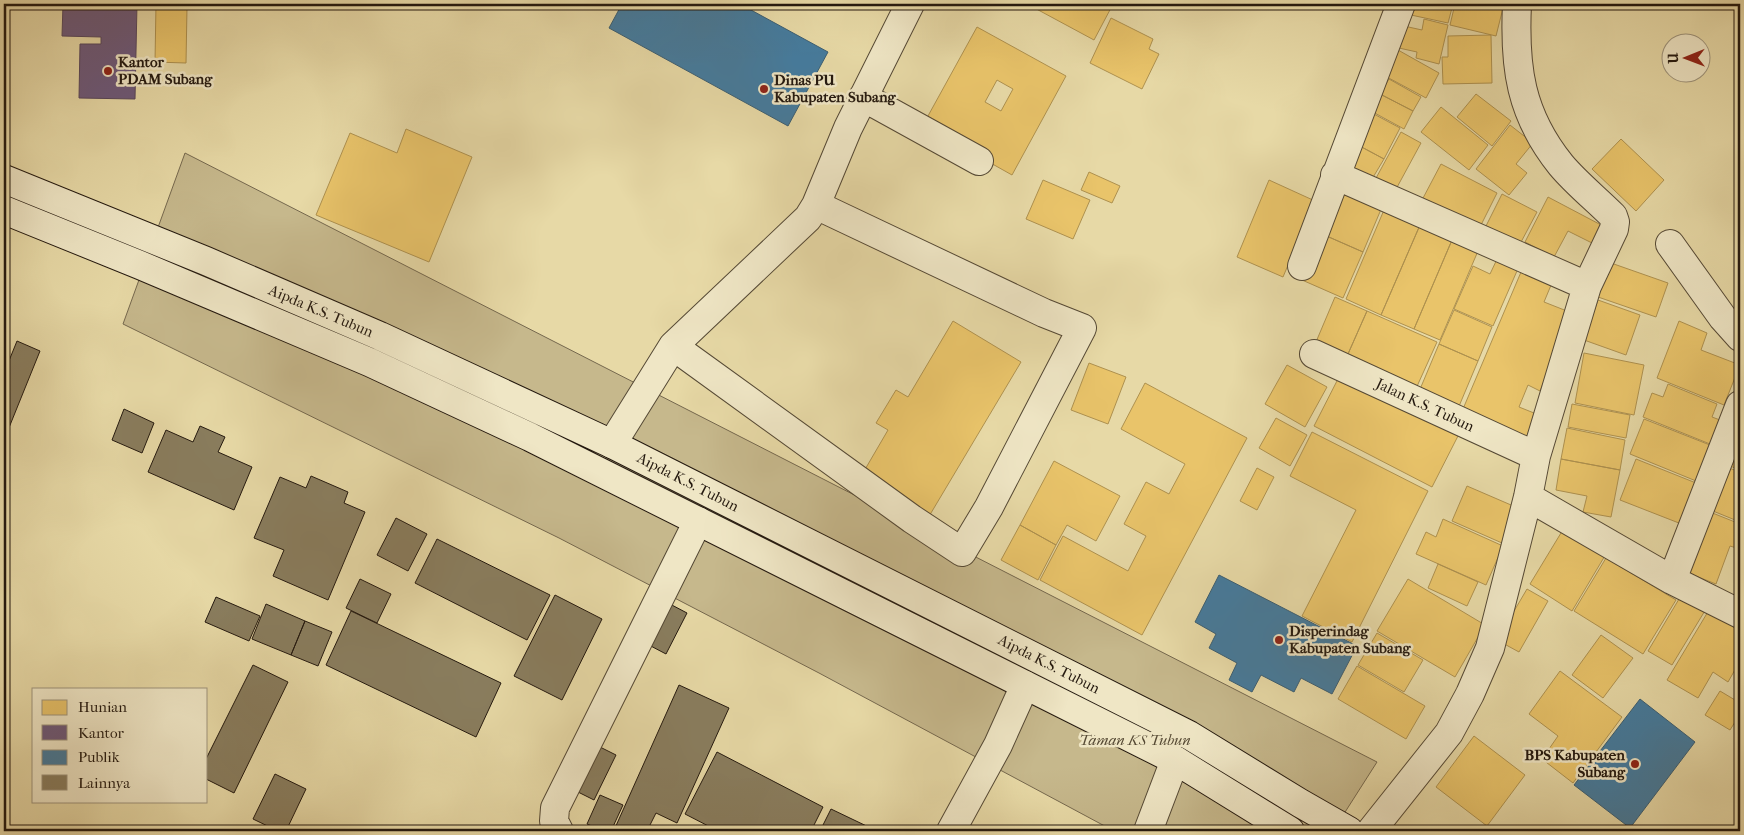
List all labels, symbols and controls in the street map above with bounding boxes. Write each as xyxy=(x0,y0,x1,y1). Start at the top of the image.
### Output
north arrow xyxy=(1662,32,1712,82)
place label: Kantor PDAM Subang xyxy=(118,53,213,88)
text: U xyxy=(1665,53,1682,65)
marker: Kantor PDAM Subang xyxy=(102,65,114,77)
place label: Dinas PU Kabupaten Subang xyxy=(774,71,897,106)
marker: Dinas PU Kabupaten Subang xyxy=(758,83,770,95)
street label: Aipda K.S. Tubun xyxy=(265,280,376,341)
street label: Jalan K.S. Tubun xyxy=(1372,374,1477,436)
street label: Aipda K.S. Tubun xyxy=(633,448,742,516)
place label: Disperindag Kabupaten Subang xyxy=(1289,622,1412,657)
street label: Aipda K.S. Tubun xyxy=(994,630,1103,698)
marker: Disperindag Kabupaten Subang xyxy=(1273,634,1285,646)
legend xyxy=(32,688,208,802)
text: Hunian xyxy=(78,698,127,716)
text: Kantor xyxy=(78,724,124,742)
park label: Taman KS Tubun xyxy=(1079,731,1191,749)
place label: BPS Kabupaten Subang xyxy=(1525,746,1626,781)
text: Publik xyxy=(78,748,120,766)
marker: BPS Kabupaten Subang xyxy=(1629,758,1641,770)
text: Lainnya xyxy=(78,774,131,792)

